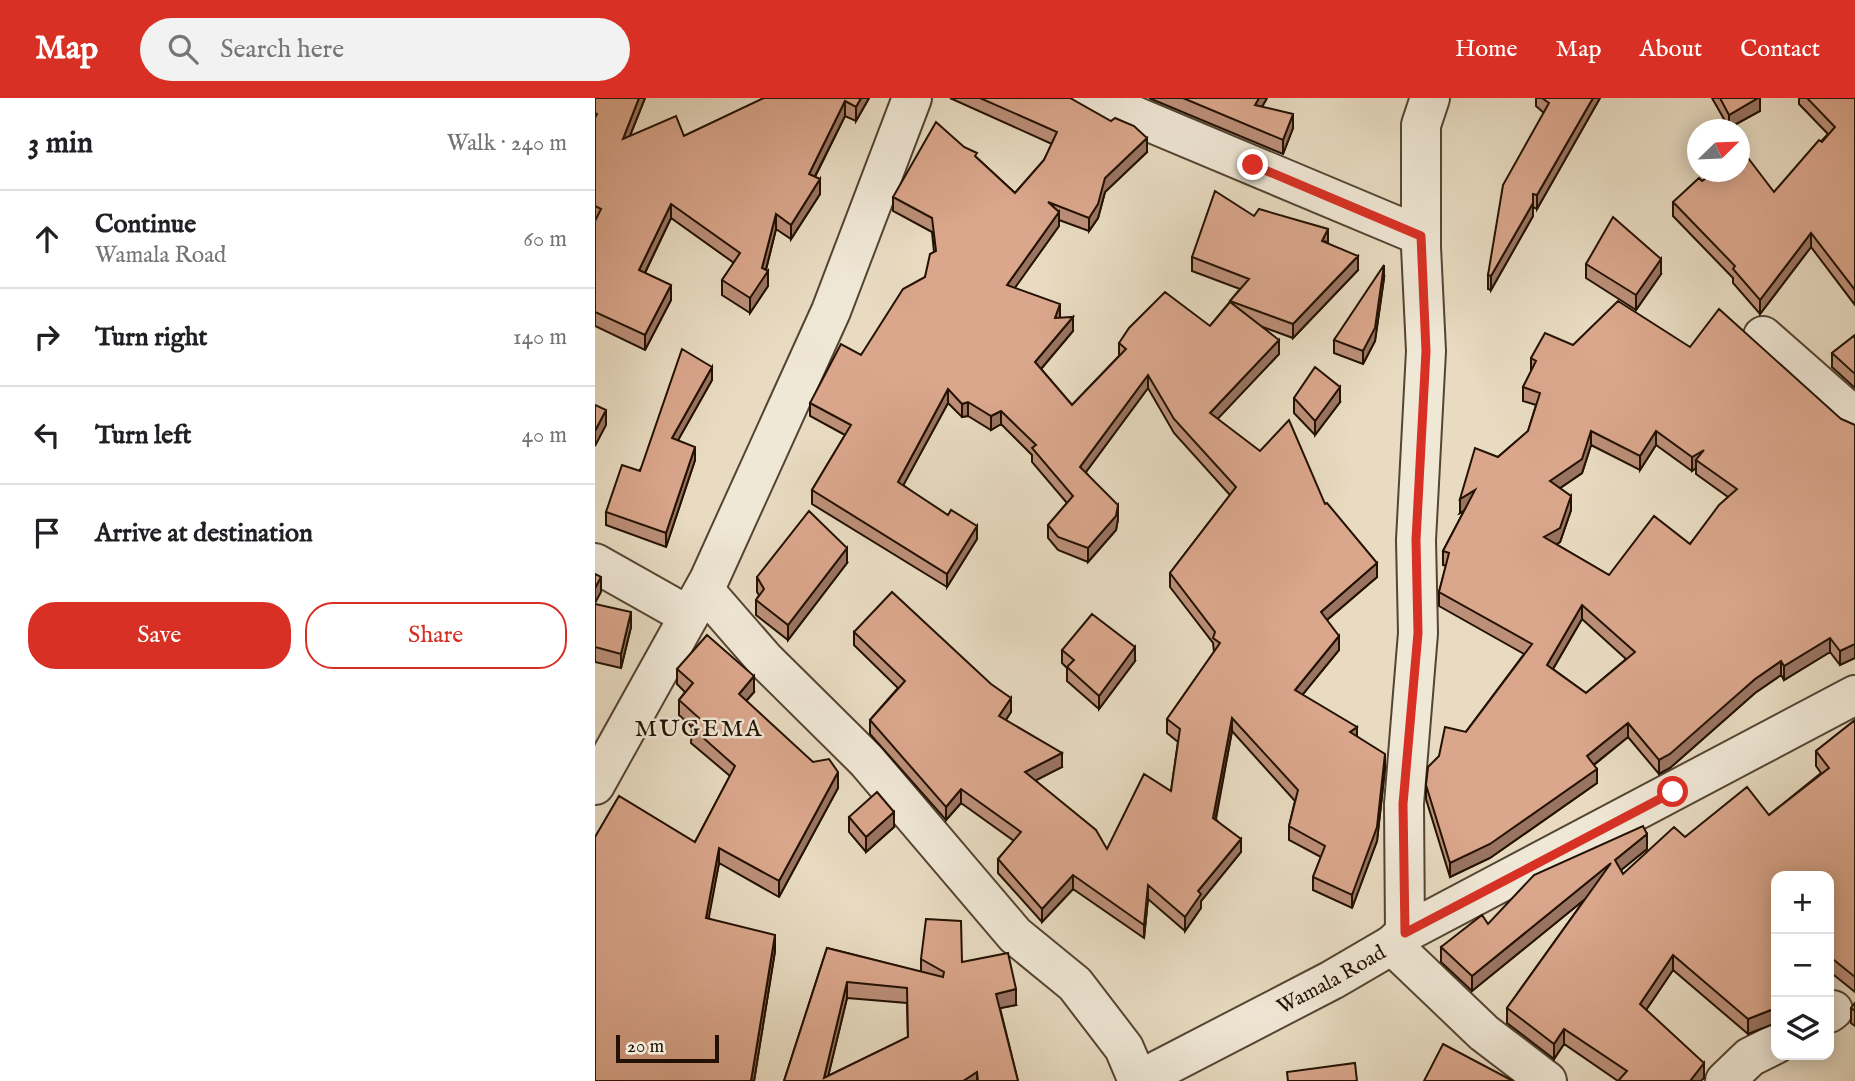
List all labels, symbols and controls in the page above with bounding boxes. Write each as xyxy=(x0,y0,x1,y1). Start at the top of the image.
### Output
search box xyxy=(140,18,630,81)
text: Map xyxy=(35,28,98,70)
icon: search xyxy=(164,30,202,68)
text: Search here xyxy=(220,33,344,66)
text: Home xyxy=(1455,34,1518,65)
text: Map xyxy=(1556,34,1602,65)
text: About xyxy=(1640,34,1702,65)
text: Contact xyxy=(1740,34,1820,65)
north arrow xyxy=(1687,119,1750,182)
text: 3 min xyxy=(28,125,93,163)
text: Walk · 240 m xyxy=(447,129,567,158)
route end xyxy=(1237,149,1268,180)
text: Continue xyxy=(95,208,196,241)
icon: ahead xyxy=(28,220,66,258)
text: 60 m xyxy=(523,225,567,254)
text: Wamala Road xyxy=(95,241,226,270)
icon: right xyxy=(28,318,66,356)
text: Turn right xyxy=(95,321,208,354)
text: 140 m xyxy=(513,323,567,352)
icon: left xyxy=(28,416,66,454)
text: Turn left xyxy=(95,419,192,452)
text: 40 m xyxy=(522,421,567,450)
icon: arrive xyxy=(28,514,66,552)
text: Arrive at destination xyxy=(95,517,313,550)
button: Save xyxy=(28,602,291,669)
button: Share xyxy=(305,602,567,669)
district label: MUGEMA xyxy=(634,714,764,745)
route start xyxy=(1657,776,1688,807)
map controls xyxy=(1771,871,1834,1060)
button: + xyxy=(1771,871,1834,934)
button: − xyxy=(1771,934,1834,997)
street label: Wamala Road xyxy=(1273,939,1392,1021)
button: layers xyxy=(1771,997,1834,1060)
scale bar xyxy=(616,1032,719,1064)
text: 20 m xyxy=(627,1035,664,1059)

